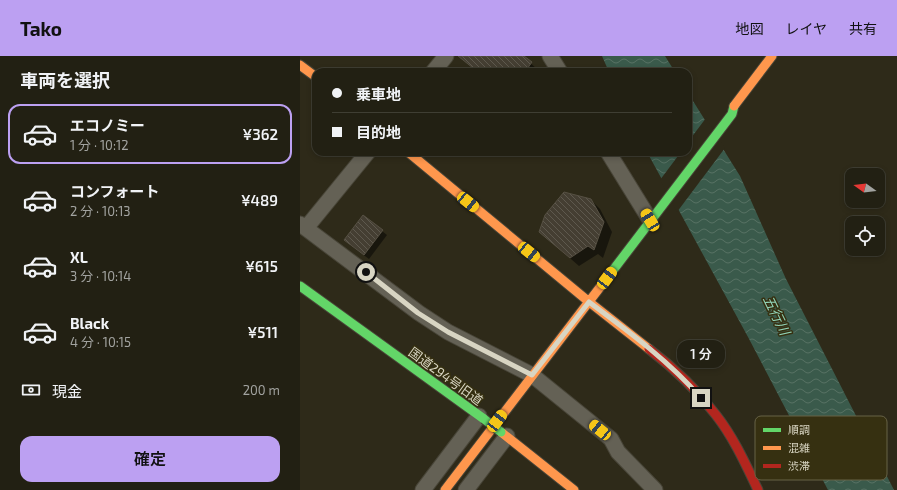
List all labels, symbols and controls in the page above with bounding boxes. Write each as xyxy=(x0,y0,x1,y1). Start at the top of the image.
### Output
text: Tako xyxy=(20,17,62,40)
text: 地図 xyxy=(735,20,763,37)
text: レイヤ xyxy=(785,20,827,37)
text: 共有 xyxy=(849,20,877,37)
text: 車両を選択 xyxy=(20,69,110,91)
text: 乗車地 xyxy=(356,85,401,103)
icon: car xyxy=(22,116,58,152)
text: エコノミー xyxy=(70,116,145,134)
text: 目的地 xyxy=(356,123,401,141)
text: ¥362 xyxy=(243,125,278,143)
text: 1 分 · 10:12 xyxy=(70,137,129,153)
north arrow xyxy=(845,168,885,208)
map controls xyxy=(845,168,885,256)
icon: car xyxy=(22,182,58,218)
text: コンフォート xyxy=(70,182,160,200)
car xyxy=(455,190,481,214)
text: ¥489 xyxy=(241,191,278,209)
text: 2 分 · 10:13 xyxy=(70,203,131,219)
car xyxy=(639,207,661,233)
button: locate xyxy=(845,216,885,256)
car xyxy=(516,240,542,264)
icon: car xyxy=(22,248,58,284)
text: XL xyxy=(70,248,88,266)
text: ¥615 xyxy=(245,257,278,275)
route start xyxy=(357,263,375,281)
car xyxy=(595,265,619,291)
text: 3 分 · 10:14 xyxy=(70,268,131,284)
water label: 五行川 xyxy=(760,292,795,339)
icon: car xyxy=(22,314,58,350)
text: Black xyxy=(70,314,109,332)
text: ¥511 xyxy=(248,323,278,341)
text: 4 分 · 10:15 xyxy=(70,334,131,350)
callout: 1 分 xyxy=(677,340,725,368)
street label: 国道294号旧道 xyxy=(406,344,486,408)
text: 1 分 xyxy=(690,346,712,362)
icon: cash xyxy=(20,379,42,401)
text: 現金 xyxy=(52,382,82,400)
text: 200 m xyxy=(243,382,280,398)
route end xyxy=(692,389,710,407)
car xyxy=(485,408,509,434)
legend xyxy=(755,416,887,480)
car xyxy=(587,418,613,442)
text: 順調 xyxy=(788,423,810,436)
button: 確定 xyxy=(20,436,280,482)
text: 混雑 xyxy=(788,441,810,454)
text: 渋滞 xyxy=(788,459,810,472)

